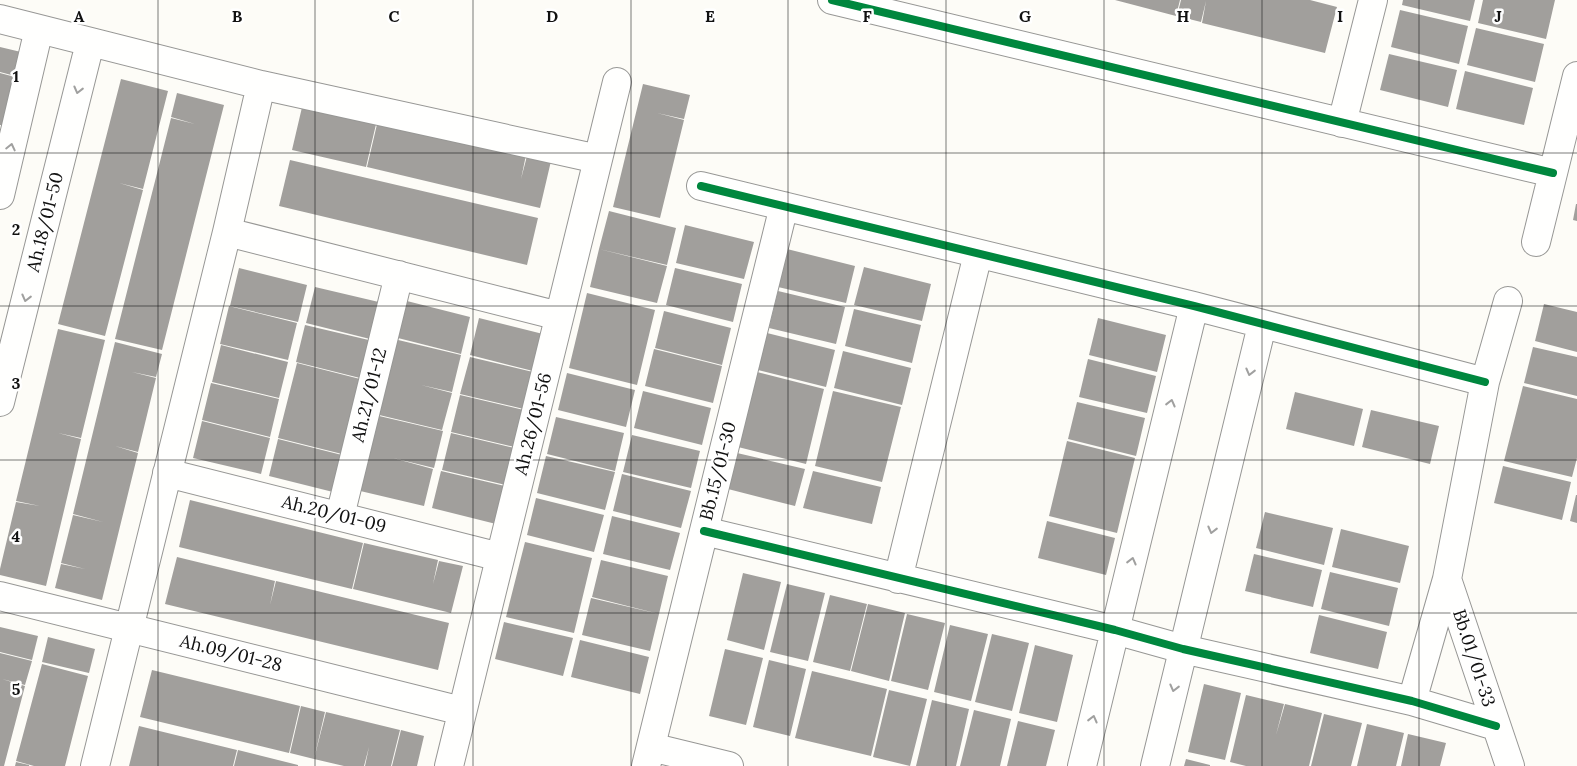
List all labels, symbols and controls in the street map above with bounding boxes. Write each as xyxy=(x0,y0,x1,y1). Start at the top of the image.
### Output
text: A xyxy=(74,6,85,26)
text: B xyxy=(232,6,243,26)
text: C xyxy=(388,6,400,26)
text: D xyxy=(546,6,558,26)
text: E xyxy=(705,6,715,26)
text: F xyxy=(862,6,872,26)
text: G xyxy=(1019,6,1031,26)
text: H xyxy=(1177,6,1190,26)
text: I xyxy=(1337,6,1343,26)
text: J xyxy=(1494,6,1502,26)
text: 1 xyxy=(13,66,19,86)
one-way arrow xyxy=(73,85,84,94)
one-way arrow xyxy=(5,143,16,152)
street label: Ah.18/01-50 xyxy=(21,170,68,275)
text: 2 xyxy=(12,219,20,239)
one-way arrow xyxy=(21,294,32,303)
street label: Ah.21/01-12 xyxy=(345,345,391,446)
one-way arrow xyxy=(1245,368,1256,377)
street label: Ah.26/01-56 xyxy=(508,370,556,478)
text: 3 xyxy=(12,373,21,393)
one-way arrow xyxy=(1165,398,1176,407)
street label: Bb.15/01-30 xyxy=(694,419,741,523)
street label: Ah.20/01-09 xyxy=(279,489,389,538)
text: 4 xyxy=(12,526,21,546)
one-way arrow xyxy=(1207,526,1218,535)
one-way arrow xyxy=(1126,556,1137,565)
street label: Bb.01/01-33 xyxy=(1448,606,1501,710)
street label: Ah.09/01-28 xyxy=(177,628,285,676)
text: 5 xyxy=(12,679,21,699)
one-way arrow xyxy=(1169,684,1180,693)
one-way arrow xyxy=(1087,714,1098,723)

